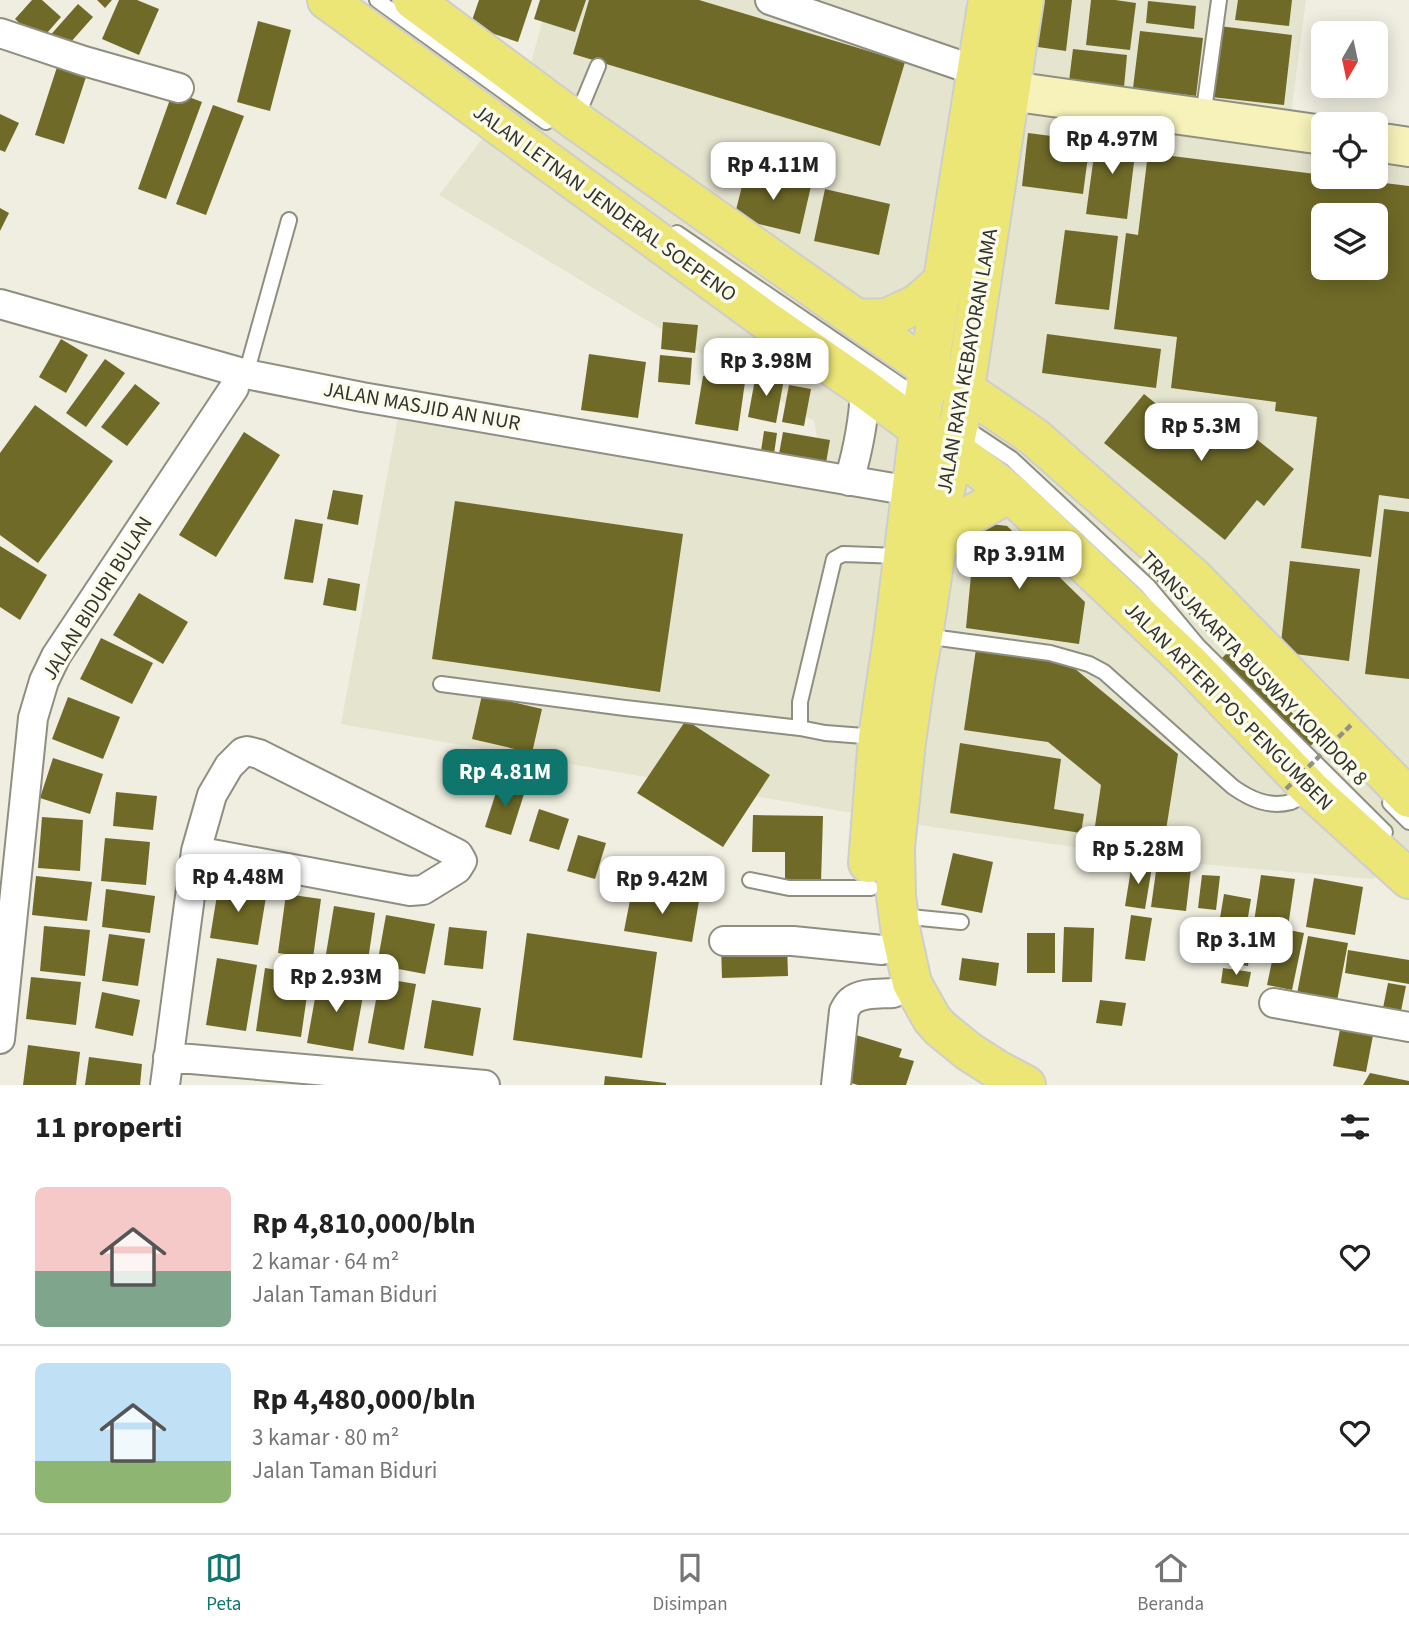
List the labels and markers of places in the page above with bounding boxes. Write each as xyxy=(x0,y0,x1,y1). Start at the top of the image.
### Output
pin: Rp 4.97M xyxy=(1040,116,1184,176)
pin: Rp 4.11M xyxy=(701,142,845,202)
pin: Rp 3.98M xyxy=(694,338,838,398)
pin: Rp 5.3M xyxy=(1136,404,1266,463)
pin: Rp 3.91M xyxy=(947,532,1091,591)
pin: Rp 4.81M xyxy=(433,750,577,809)
pin: Rp 5.28M xyxy=(1066,826,1210,886)
pin: Rp 4.48M xyxy=(166,855,310,914)
pin: Rp 9.42M xyxy=(590,856,734,916)
pin: Rp 3.1M xyxy=(1171,918,1301,977)
pin: Rp 2.93M xyxy=(264,954,408,1014)

